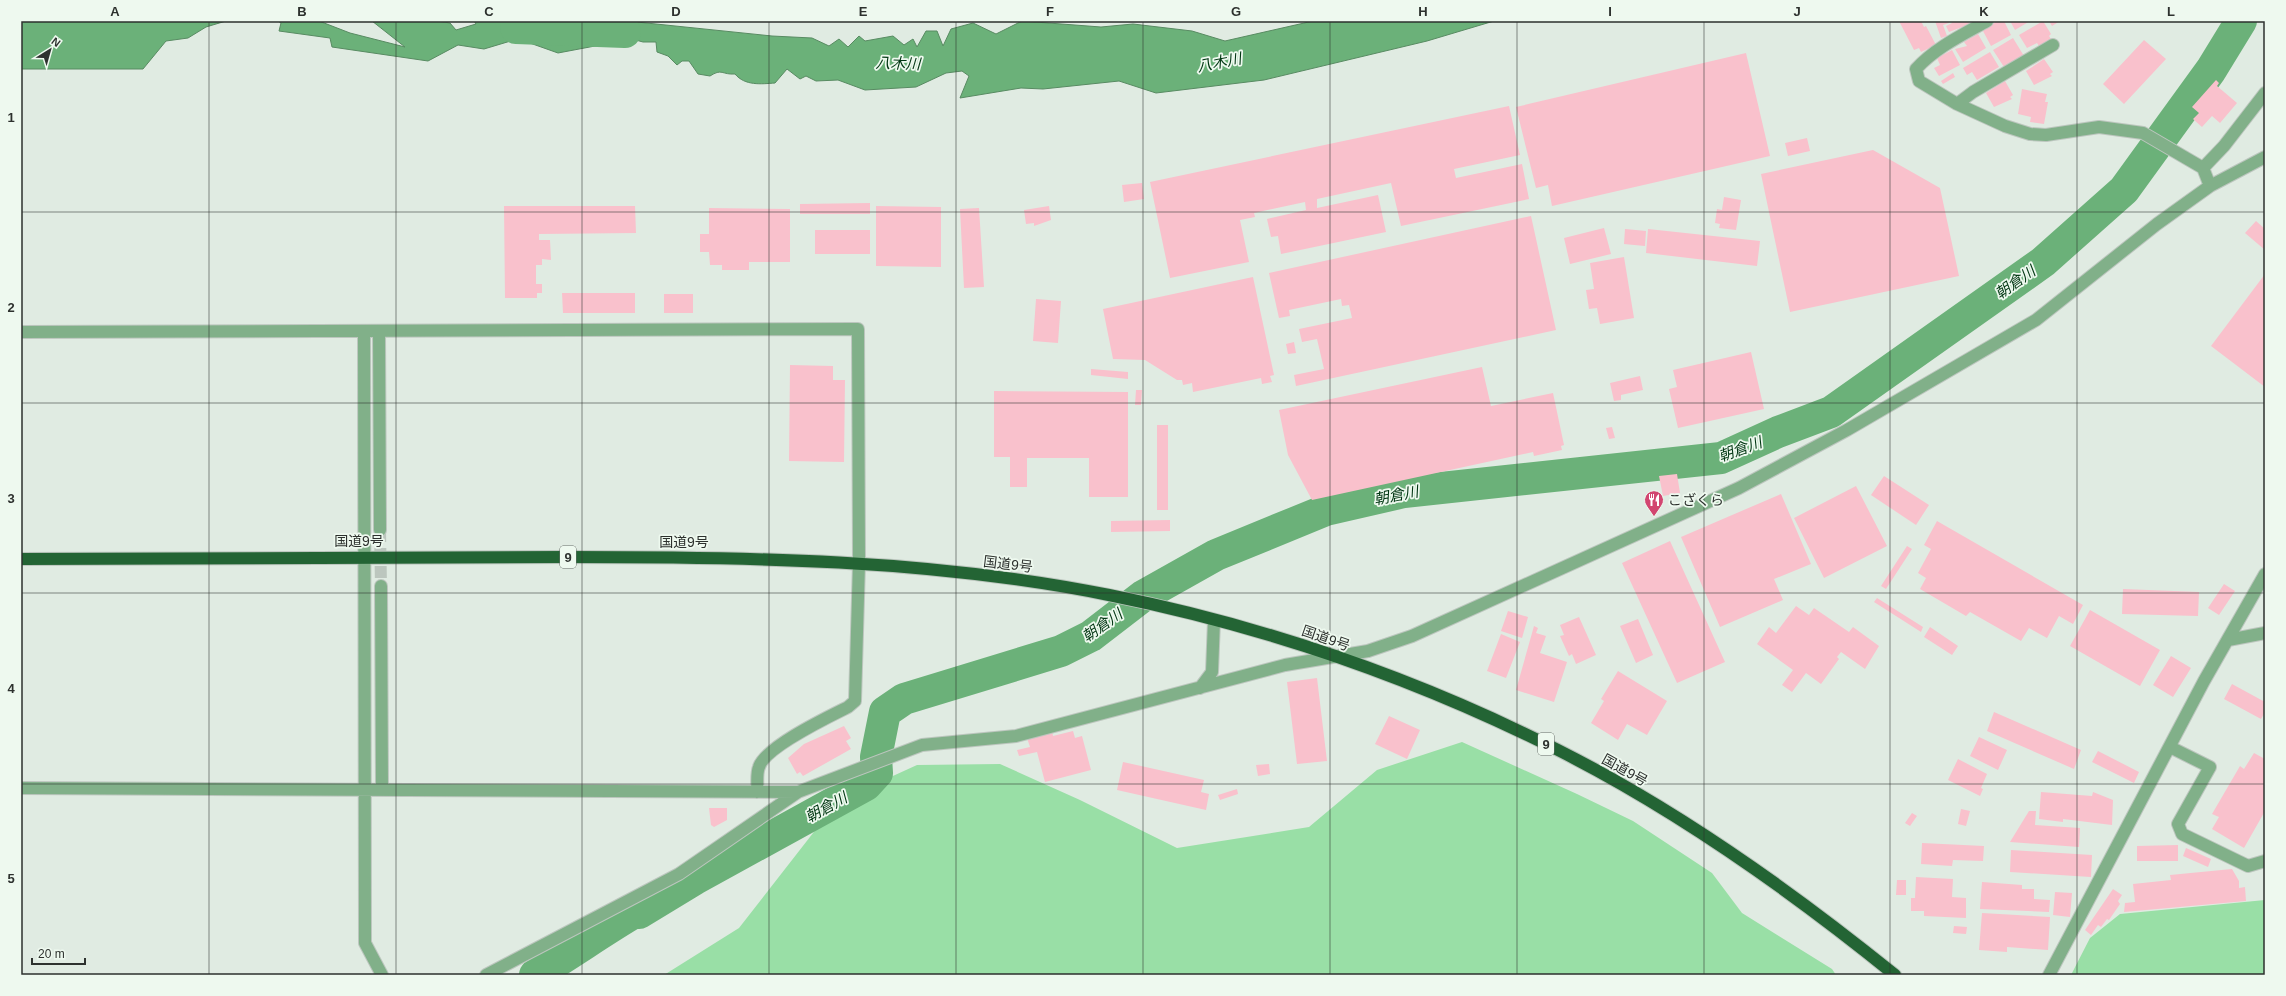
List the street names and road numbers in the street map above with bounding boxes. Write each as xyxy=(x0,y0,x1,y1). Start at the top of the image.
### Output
street label: 国道9号 xyxy=(334,533,384,549)
street label: 国道9号 xyxy=(659,534,709,550)
road number: 9 xyxy=(560,546,576,568)
street label: 国道9号 xyxy=(982,553,1034,575)
street label: 国道9号 xyxy=(1300,622,1352,654)
road number: 9 xyxy=(1538,733,1554,755)
street label: 国道9号 xyxy=(1599,751,1651,789)

